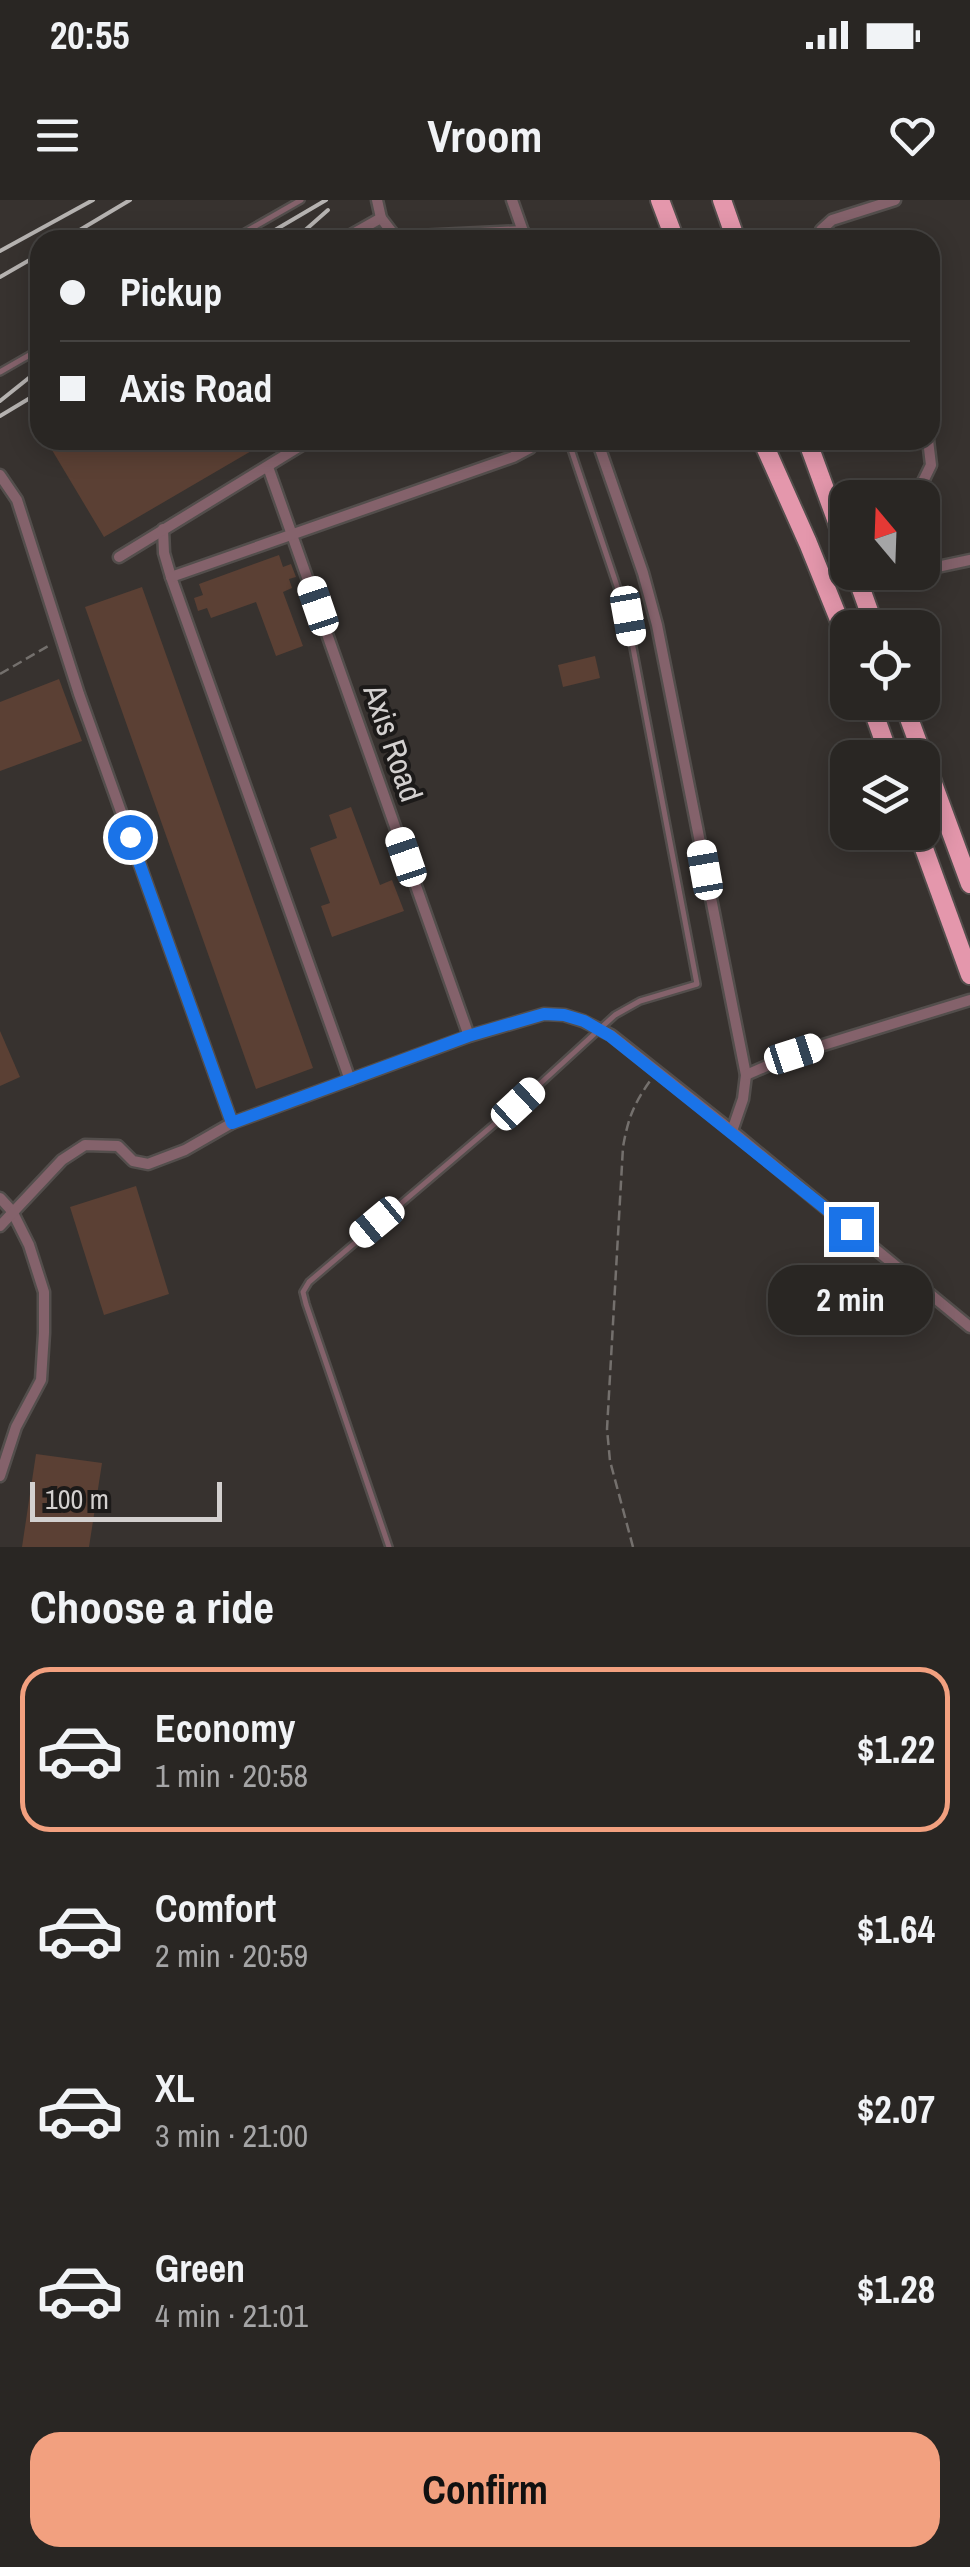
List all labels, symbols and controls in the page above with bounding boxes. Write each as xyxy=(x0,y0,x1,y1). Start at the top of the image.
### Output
text: 20:55 xyxy=(50,10,130,61)
text: Vroom xyxy=(428,105,542,166)
icon: menu xyxy=(30,108,85,163)
icon: heart xyxy=(885,108,940,163)
text: Pickup xyxy=(120,267,222,318)
text: Axis Road xyxy=(120,363,272,414)
north arrow xyxy=(830,480,940,590)
map controls xyxy=(830,480,940,850)
car xyxy=(294,573,342,639)
car xyxy=(608,584,648,648)
button: locate xyxy=(830,610,940,720)
street label: Axis Road xyxy=(353,678,434,807)
button: layers xyxy=(830,740,940,850)
route start xyxy=(108,815,153,860)
car xyxy=(382,824,430,890)
car xyxy=(685,838,725,902)
car xyxy=(761,1030,827,1078)
car xyxy=(486,1073,550,1135)
car xyxy=(344,1191,410,1253)
route end xyxy=(829,1207,874,1252)
callout: 2 min xyxy=(768,1264,934,1334)
text: 2 min xyxy=(816,1278,885,1321)
scale bar xyxy=(30,1477,222,1522)
text: 100 m xyxy=(45,1480,109,1518)
text: Choose a ride xyxy=(30,1576,274,1637)
text: Economy xyxy=(155,1703,295,1754)
icon: car xyxy=(35,1705,125,1795)
text: $1.22 xyxy=(857,1724,935,1775)
text: 1 min · 20:58 xyxy=(155,1754,308,1797)
text: Comfort xyxy=(155,1883,276,1934)
icon: car xyxy=(35,1885,125,1975)
text: $1.64 xyxy=(857,1904,935,1955)
text: 2 min · 20:59 xyxy=(155,1934,308,1977)
text: XL xyxy=(155,2063,195,2114)
icon: car xyxy=(35,2065,125,2155)
text: $2.07 xyxy=(857,2084,935,2135)
text: 3 min · 21:00 xyxy=(155,2114,308,2157)
text: Green xyxy=(155,2243,245,2294)
icon: car xyxy=(35,2245,125,2335)
text: $1.28 xyxy=(857,2264,935,2315)
text: 4 min · 21:01 xyxy=(155,2294,308,2337)
button: Confirm xyxy=(30,2432,940,2547)

